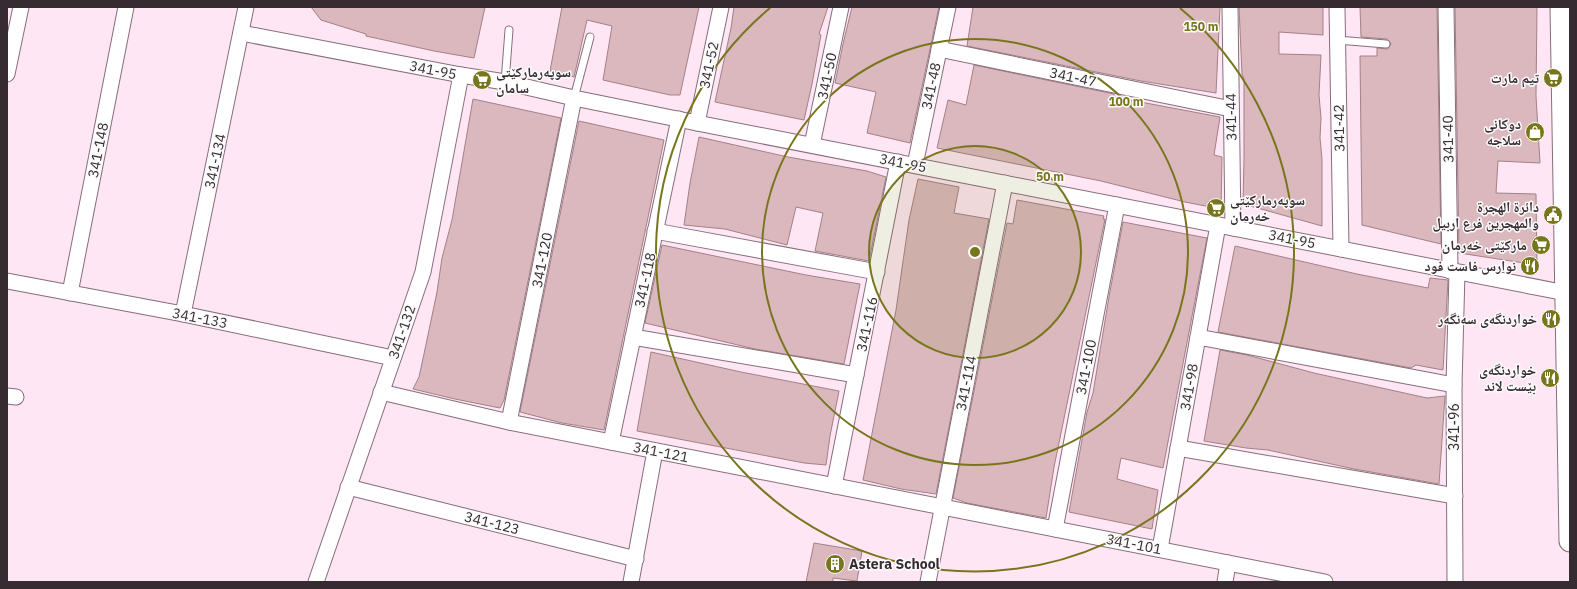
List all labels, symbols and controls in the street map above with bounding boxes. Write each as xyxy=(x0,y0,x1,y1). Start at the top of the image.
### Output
text: 150 m xyxy=(1183,19,1219,34)
street label: 341-52 xyxy=(695,40,723,90)
street label: 341-50 xyxy=(813,51,841,101)
street label: 341-95 xyxy=(408,57,458,83)
street label: 341-48 xyxy=(917,61,945,111)
place label: سوپەرمارکێتی سامان xyxy=(496,63,571,97)
street label: 341-47 xyxy=(1048,63,1098,91)
supermarket icon: تیم مارت xyxy=(1542,67,1564,89)
supermarket icon: سوپەرمارکێتی سامان xyxy=(471,69,493,91)
place label: تیم مارت xyxy=(1491,69,1539,88)
street label: 341-44 xyxy=(1222,93,1240,141)
text: 100 m xyxy=(1108,94,1144,109)
street label: 341-42 xyxy=(1330,104,1348,152)
street label: 341-40 xyxy=(1439,115,1457,163)
place label: دوكانى سلاجه xyxy=(1484,115,1521,149)
street label: 341-148 xyxy=(84,121,112,179)
shop icon: دوكانى سلاجه xyxy=(1524,121,1546,143)
street label: 341-134 xyxy=(200,132,230,190)
street label: 341-95 xyxy=(878,150,928,176)
text: 50 m xyxy=(1036,169,1064,184)
place label: سوپەرمارکێتی خەرمان xyxy=(1230,191,1305,225)
supermarket icon: سوپەرمارکێتی خەرمان xyxy=(1205,197,1227,219)
place label: دائرة الهجرة والمهجرين فرع اربيل xyxy=(1432,198,1539,232)
public building icon: دائرة الهجرة والمهجرين فرع اربيل xyxy=(1542,204,1564,226)
street label: 341-95 xyxy=(1267,226,1317,252)
street label: 341-120 xyxy=(528,231,556,289)
supermarket icon: مارکێتی خەرمان xyxy=(1530,234,1552,256)
place label: مارکێتی خەرمان xyxy=(1442,236,1527,254)
centre of rings xyxy=(968,245,982,259)
street label: 341-118 xyxy=(630,251,660,309)
restaurant icon: نوارس فاست فود xyxy=(1519,255,1541,277)
place label: نوارس فاست فود xyxy=(1424,257,1516,275)
street label: 341-116 xyxy=(852,295,882,353)
street label: 341-132 xyxy=(384,303,420,361)
street label: 341-133 xyxy=(171,304,229,332)
restaurant icon: خواردنگەی سەنگەر xyxy=(1540,308,1562,330)
place label: خواردنگەی سەنگەر xyxy=(1437,310,1537,328)
street label: 341-100 xyxy=(1072,338,1100,396)
street label: 341-114 xyxy=(952,354,980,412)
place label: خواردنگەی بێست لاند xyxy=(1479,361,1536,395)
street label: 341-98 xyxy=(1176,362,1202,412)
restaurant icon: خواردنگەی بێست لاند xyxy=(1539,367,1561,389)
street label: 341-96 xyxy=(1445,403,1463,451)
street label: 341-121 xyxy=(632,438,690,466)
street label: 341-123 xyxy=(463,507,521,539)
street label: 341-101 xyxy=(1105,530,1163,558)
building icon: Astera School xyxy=(824,553,846,575)
place label: Astera School xyxy=(849,555,940,573)

